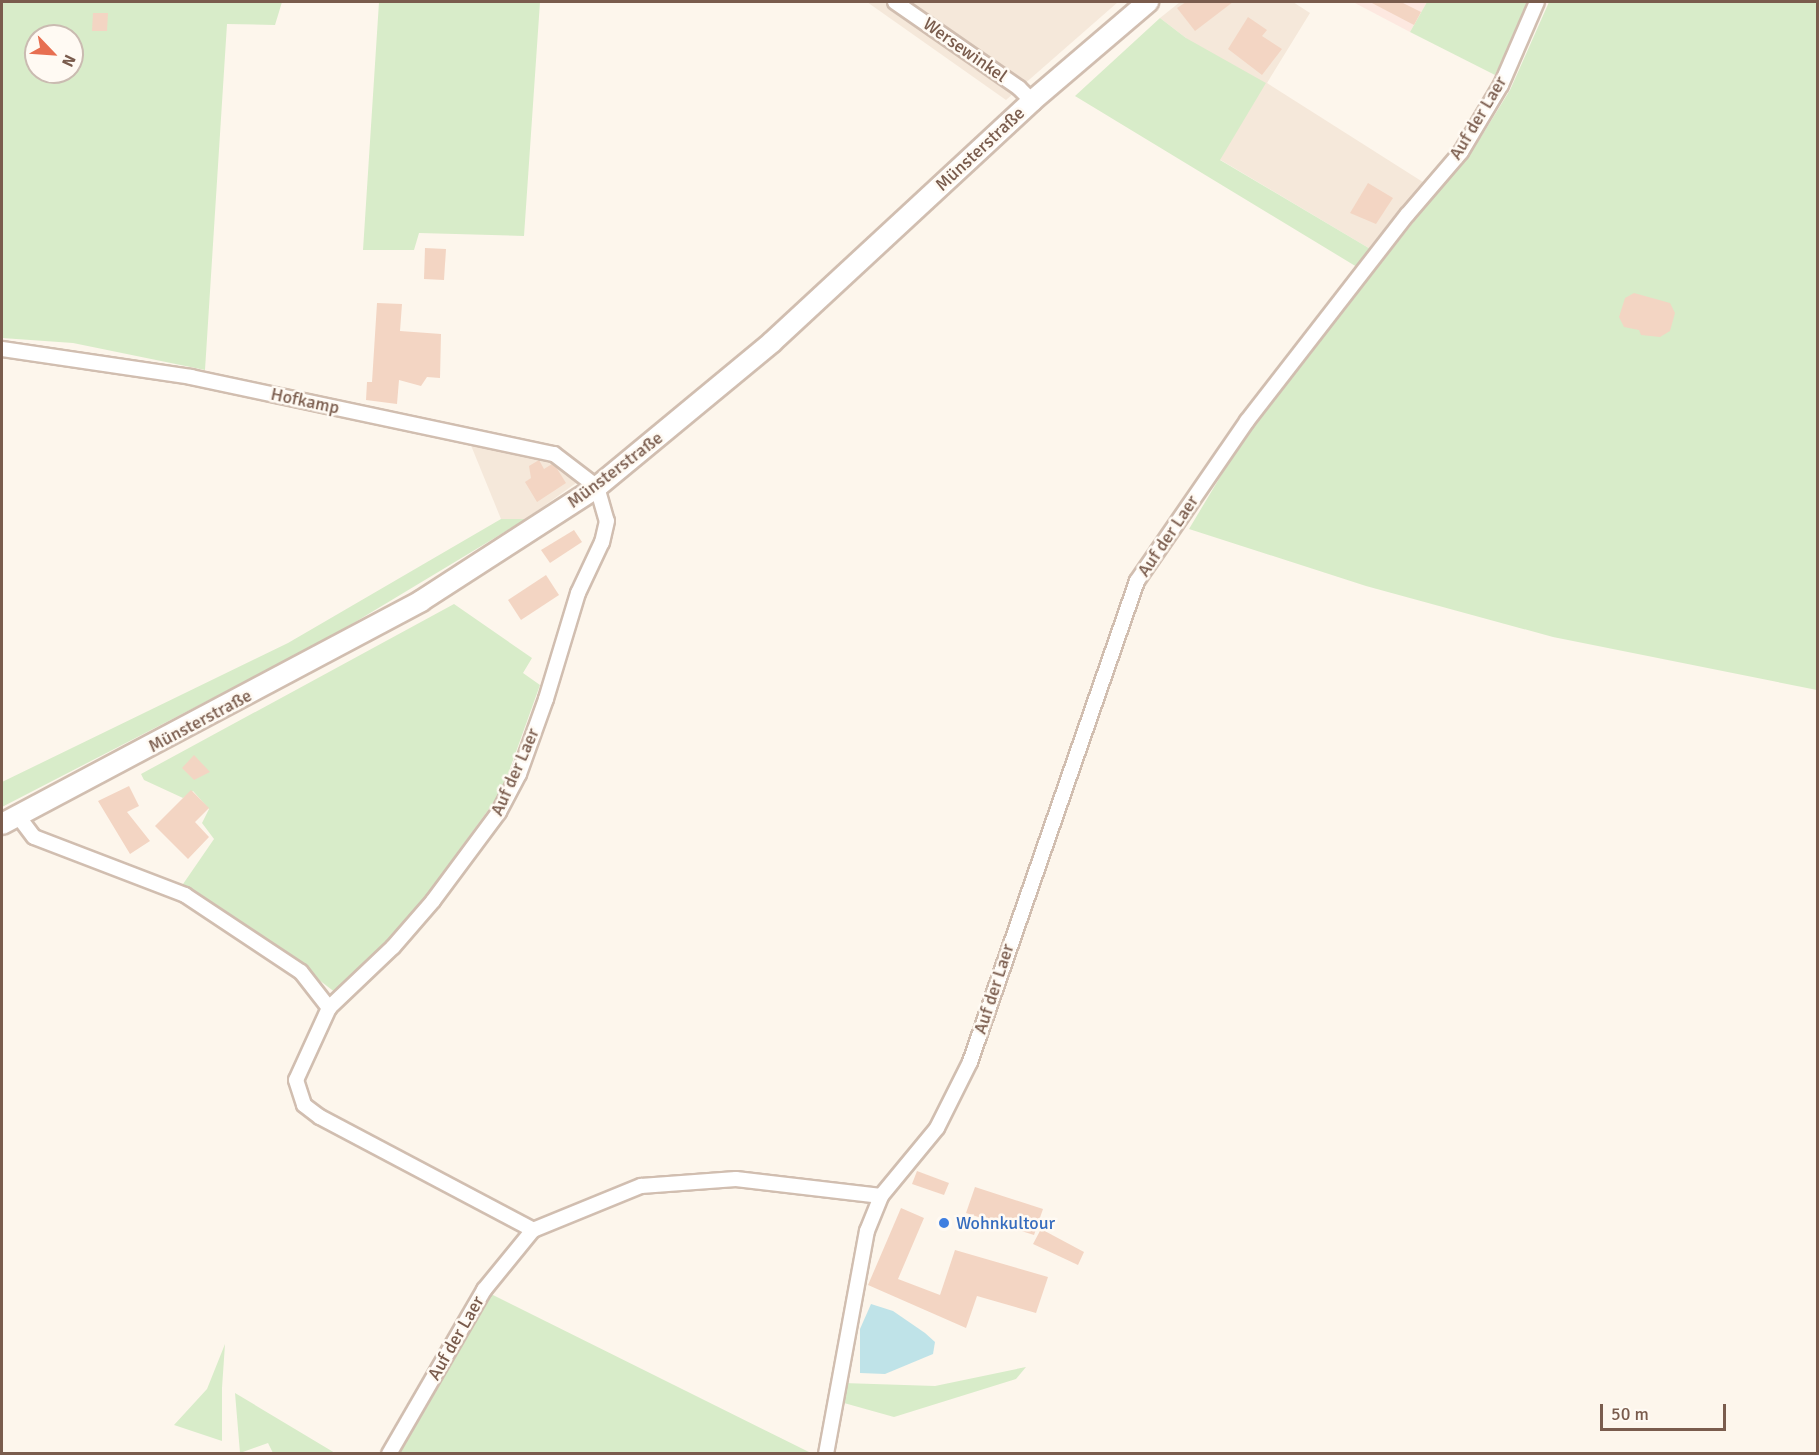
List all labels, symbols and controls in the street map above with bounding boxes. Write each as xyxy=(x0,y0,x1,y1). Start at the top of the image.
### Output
street label: Wersewinkel xyxy=(919,13,1011,87)
north arrow xyxy=(24,24,84,84)
text: N xyxy=(57,51,80,70)
street label: Auf der Laer xyxy=(1445,72,1511,164)
street label: Münsterstraße xyxy=(931,102,1029,196)
street label: Hofkamp xyxy=(269,383,341,419)
street label: Münsterstraße xyxy=(563,427,667,513)
street label: Auf der Laer xyxy=(1133,491,1203,581)
street label: Münsterstraße xyxy=(145,685,255,757)
street label: Auf der Laer xyxy=(486,725,544,819)
street label: Auf der Laer xyxy=(969,941,1019,1037)
place label: Wohnkultour xyxy=(956,1212,1055,1234)
marker: Wohnkultour xyxy=(937,1216,951,1230)
street label: Auf der Laer xyxy=(423,1292,489,1384)
scale bar xyxy=(1603,1392,1729,1430)
text: 50 m xyxy=(1611,1403,1649,1425)

